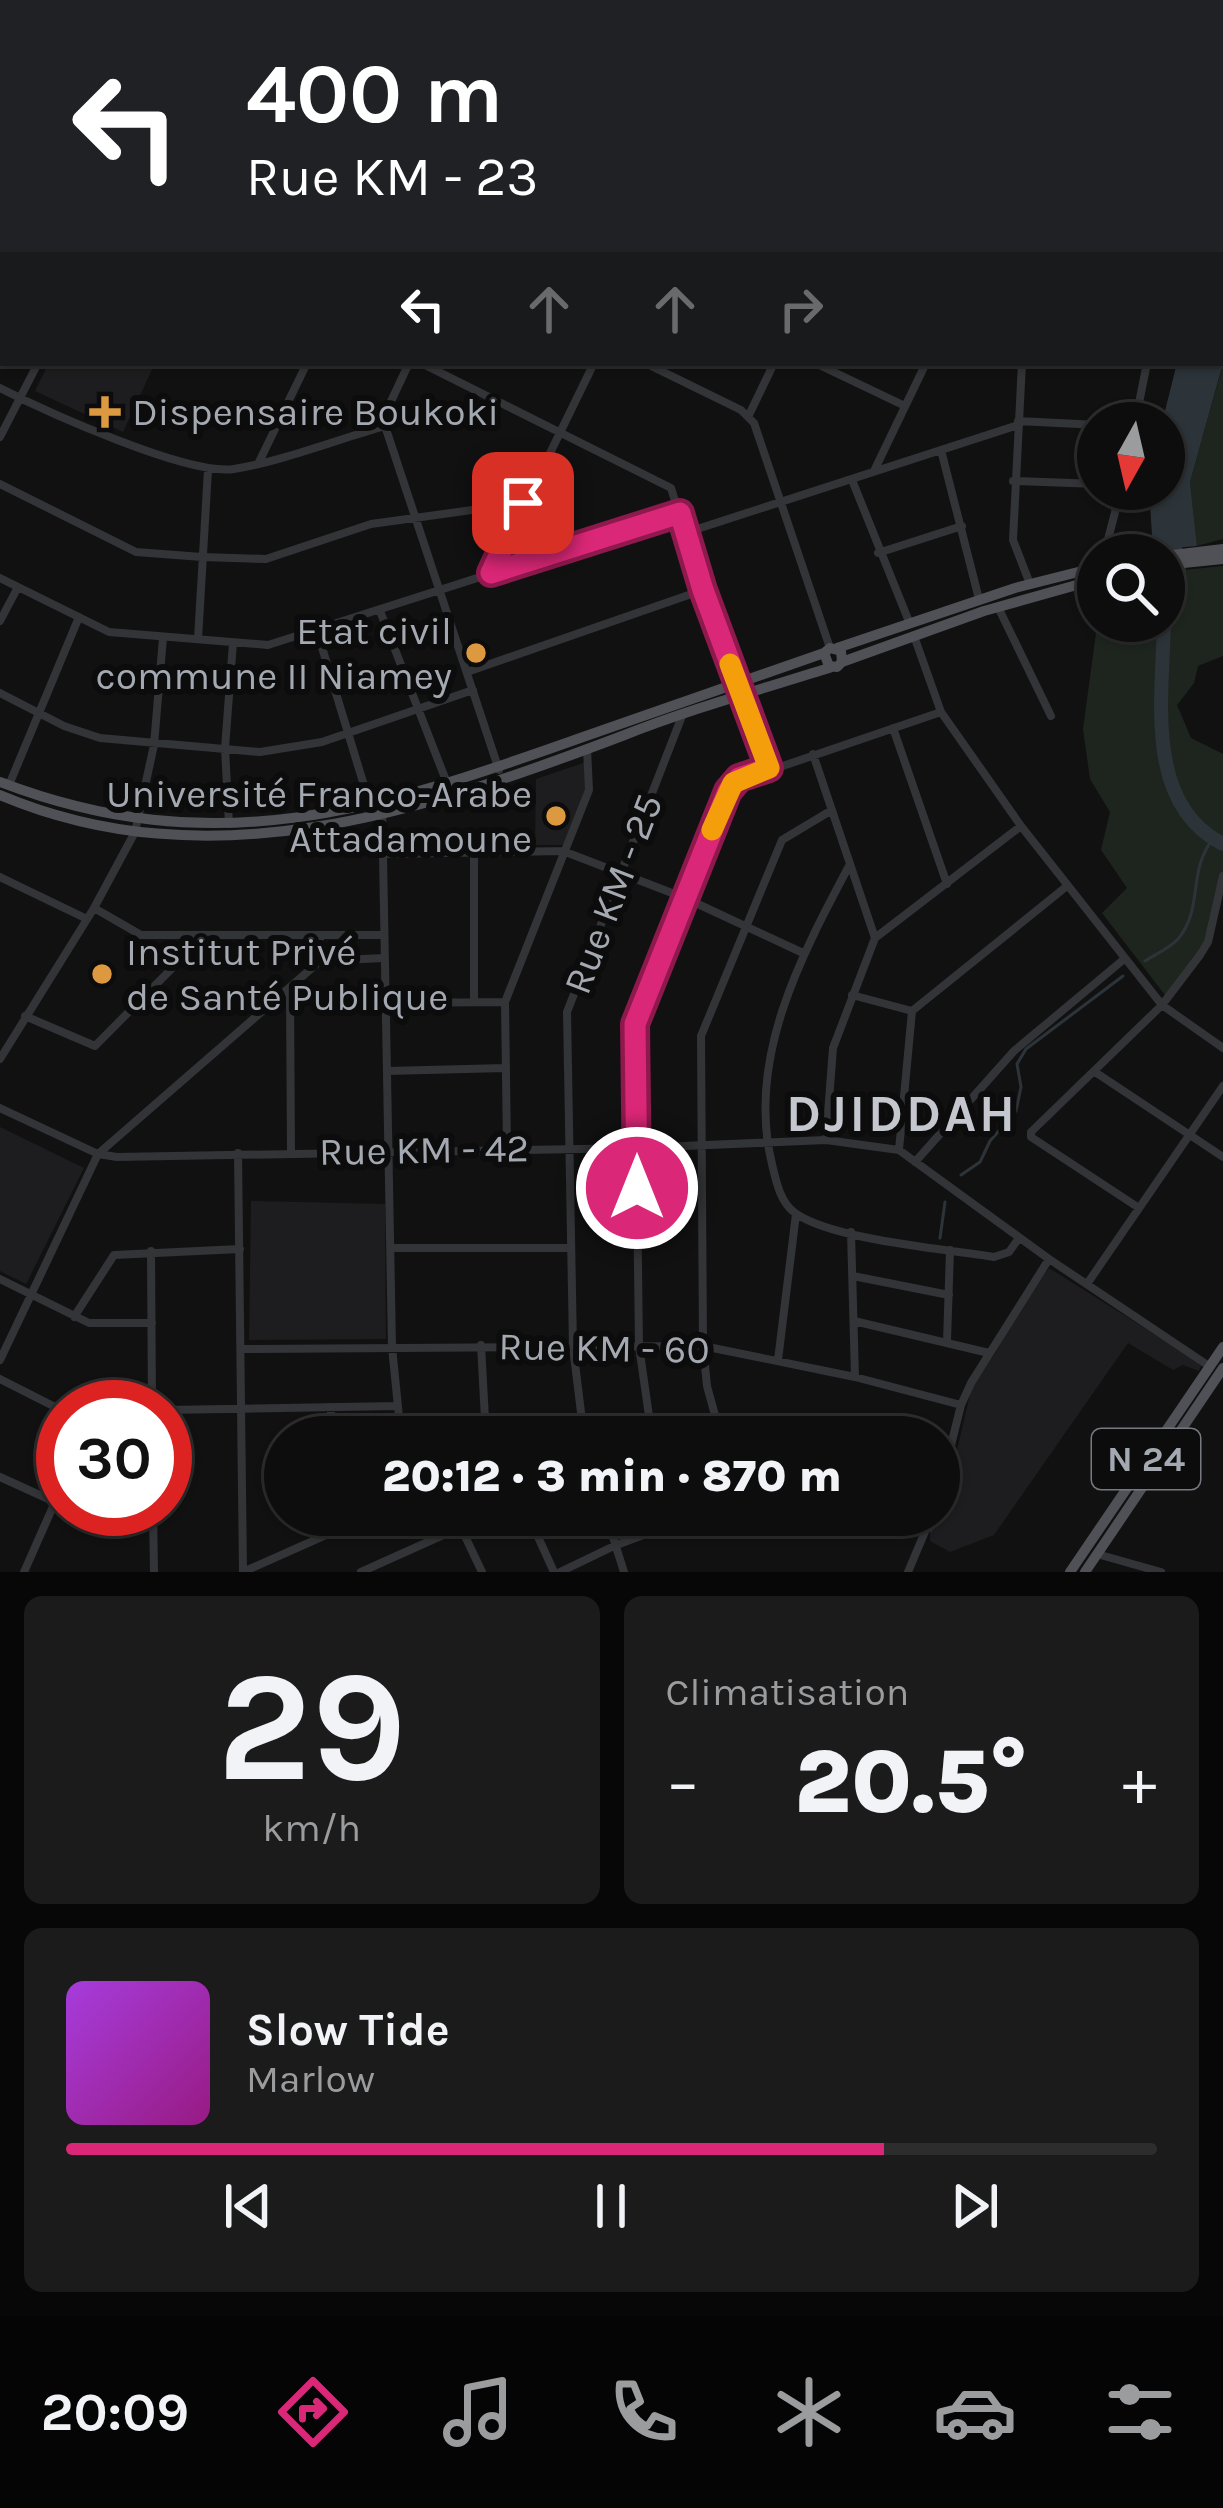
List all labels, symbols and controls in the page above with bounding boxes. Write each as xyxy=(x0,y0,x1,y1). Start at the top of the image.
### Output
text: 400 m xyxy=(246,45,503,143)
icon: left xyxy=(48,48,204,204)
text: Rue KM - 23 xyxy=(246,145,539,209)
icon: left xyxy=(390,276,456,342)
icon: ahead xyxy=(516,276,582,342)
icon: ahead xyxy=(642,276,708,342)
icon: right xyxy=(768,276,834,342)
place label: Dispensaire Boukoki xyxy=(132,389,499,435)
marker: Dispensaire Boukoki xyxy=(89,396,121,428)
north arrow xyxy=(1077,402,1185,510)
map controls xyxy=(1077,402,1185,642)
pin xyxy=(472,452,574,554)
icon: arrive xyxy=(490,470,556,536)
button: search xyxy=(1077,534,1185,642)
place label: Etat civil commune II Niamey xyxy=(96,608,452,699)
marker: Etat civil commune II Niamey xyxy=(463,640,489,666)
place label: Université Franco-Arabe Attadamoune xyxy=(106,771,532,862)
street label: Rue KM - 25 xyxy=(554,788,672,1000)
marker: Université Franco-Arabe Attadamoune xyxy=(543,803,569,829)
place label: Institut Privé de Santé Publique xyxy=(126,929,448,1020)
marker: Institut Privé de Santé Publique xyxy=(89,961,115,987)
district label: DJIDDAH xyxy=(786,1084,1018,1144)
street label: Rue KM - 42 xyxy=(319,1125,529,1175)
position arrow xyxy=(574,1125,700,1251)
street label: Rue KM - 60 xyxy=(498,1323,710,1373)
speed limit sign: 30 xyxy=(36,1380,192,1536)
road number: N 24 xyxy=(1092,1429,1200,1489)
text: 20:12 · 3 min · 870 m xyxy=(382,1450,842,1502)
text: 29 xyxy=(217,1636,407,1818)
text: Climatisation xyxy=(666,1669,909,1715)
text: 20.5° xyxy=(794,1729,1028,1835)
text: − xyxy=(666,1743,700,1821)
text: + xyxy=(1122,1743,1157,1821)
text: km/h xyxy=(262,1805,361,1851)
text: Slow Tide xyxy=(246,2004,450,2056)
text: Marlow xyxy=(246,2056,375,2102)
icon: previous xyxy=(215,2173,281,2239)
icon: pause xyxy=(578,2173,644,2239)
icon: next xyxy=(942,2173,1008,2239)
icon: directions xyxy=(271,2370,355,2454)
icon: music xyxy=(436,2370,520,2454)
icon: phone xyxy=(602,2370,686,2454)
icon: climate xyxy=(767,2370,851,2454)
icon: car xyxy=(933,2370,1017,2454)
icon: filters xyxy=(1098,2370,1182,2454)
text: 20:09 xyxy=(41,2380,189,2444)

